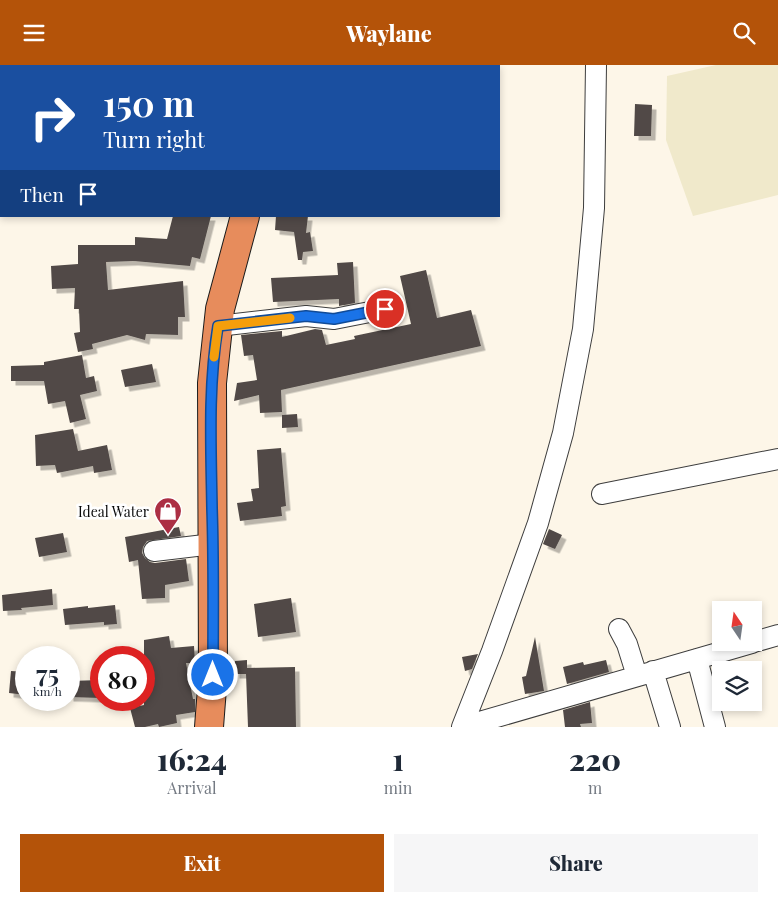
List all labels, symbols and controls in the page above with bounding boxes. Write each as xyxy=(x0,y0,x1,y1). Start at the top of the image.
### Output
text: Waylane xyxy=(346,18,432,48)
icon: menu xyxy=(20,19,48,47)
icon: search xyxy=(730,19,758,47)
text: 150 m xyxy=(103,79,194,126)
icon: right xyxy=(20,85,85,150)
text: Turn right xyxy=(103,124,205,154)
icon: arrive xyxy=(74,180,102,208)
text: Then xyxy=(20,181,64,207)
pin xyxy=(364,288,406,330)
icon: arrive xyxy=(371,295,399,323)
shop icon: Ideal Water xyxy=(153,496,183,535)
place label: Ideal Water xyxy=(78,502,150,521)
north arrow xyxy=(712,601,762,651)
map controls xyxy=(712,601,762,711)
speed limit sign: 80 xyxy=(90,646,155,711)
position arrow xyxy=(186,648,238,700)
text: 75 xyxy=(36,656,59,689)
button: layers xyxy=(712,661,762,711)
text: km/h xyxy=(33,683,62,699)
text: 16:24 xyxy=(157,739,227,779)
text: 1 xyxy=(392,739,404,779)
text: 220 xyxy=(569,739,621,779)
text: Arrival xyxy=(167,777,217,798)
text: min xyxy=(384,777,412,798)
text: m xyxy=(588,777,602,798)
button: Exit xyxy=(20,834,384,892)
button: Share xyxy=(394,834,758,892)

